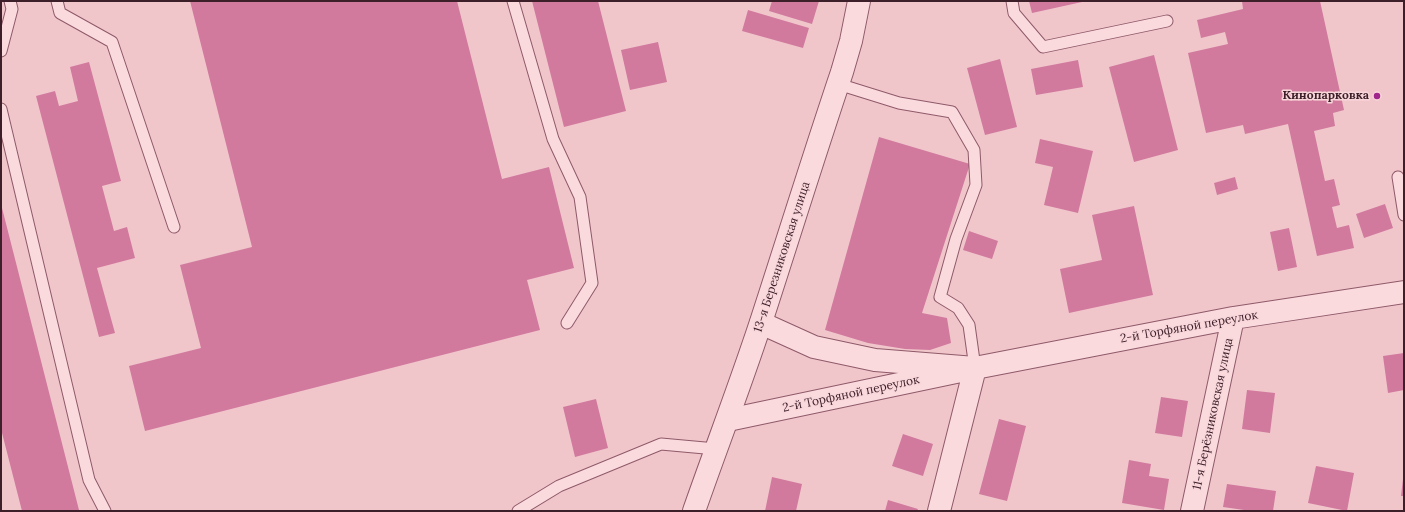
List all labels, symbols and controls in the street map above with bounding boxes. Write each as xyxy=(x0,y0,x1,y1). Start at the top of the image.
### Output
place label: Кинопарковка xyxy=(1282,89,1369,103)
marker: Кинопарковка xyxy=(1372,91,1382,101)
street label: 13-я Березниковская улица xyxy=(751,180,813,334)
street label: 2-й Торфяной переулок xyxy=(1119,308,1259,346)
street label: 11-я Берёзниковская улица xyxy=(1190,337,1236,491)
street label: 2-й Торфяной переулок xyxy=(781,372,921,416)

